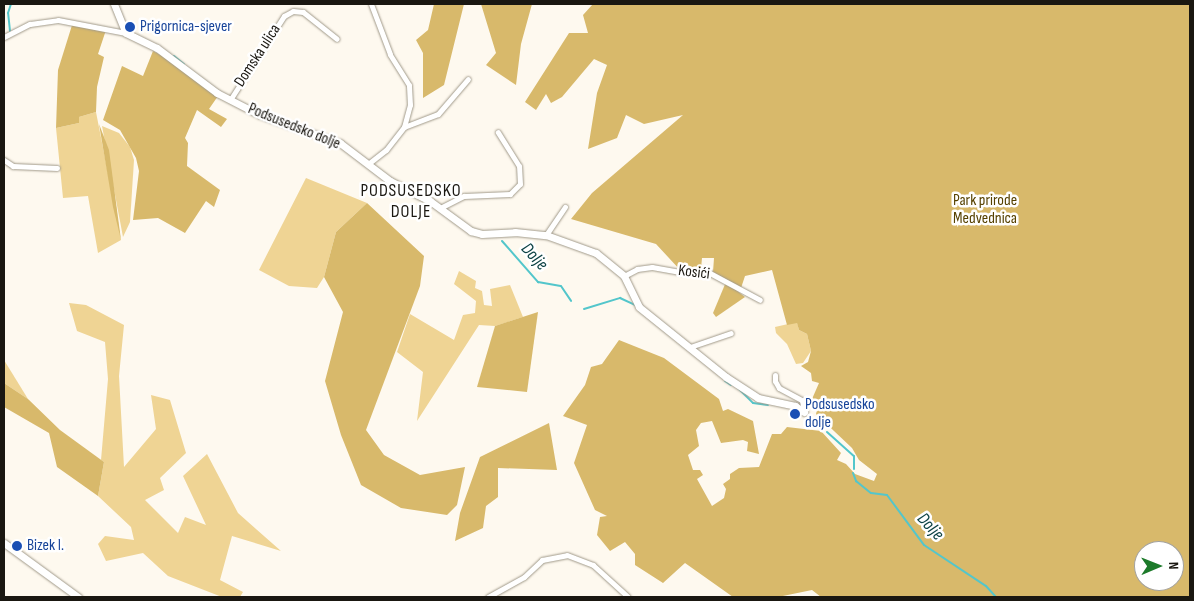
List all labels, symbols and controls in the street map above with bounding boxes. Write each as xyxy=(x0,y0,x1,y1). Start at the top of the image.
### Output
place label: Prigornica-sjever xyxy=(140,17,232,37)
marker: Prigornica-sjever xyxy=(124,21,136,33)
street label: Domska ulica xyxy=(231,21,285,91)
street label: Podsusedsko dolje xyxy=(245,100,343,154)
district label: PODSUSEDSKO DOLJE xyxy=(359,181,463,223)
park label: Park prirode Medvednica xyxy=(953,191,1017,229)
water label: Dolje xyxy=(516,239,552,275)
street label: Kosići xyxy=(677,262,711,284)
place label: Podsusedsko dolje xyxy=(805,395,875,433)
marker: Podsusedsko dolje xyxy=(789,408,801,420)
water label: Dolje xyxy=(912,509,948,545)
place label: Bizek I. xyxy=(27,536,64,556)
marker: Bizek I. xyxy=(11,540,23,552)
north arrow xyxy=(1134,541,1184,591)
text: N xyxy=(1165,562,1182,570)

